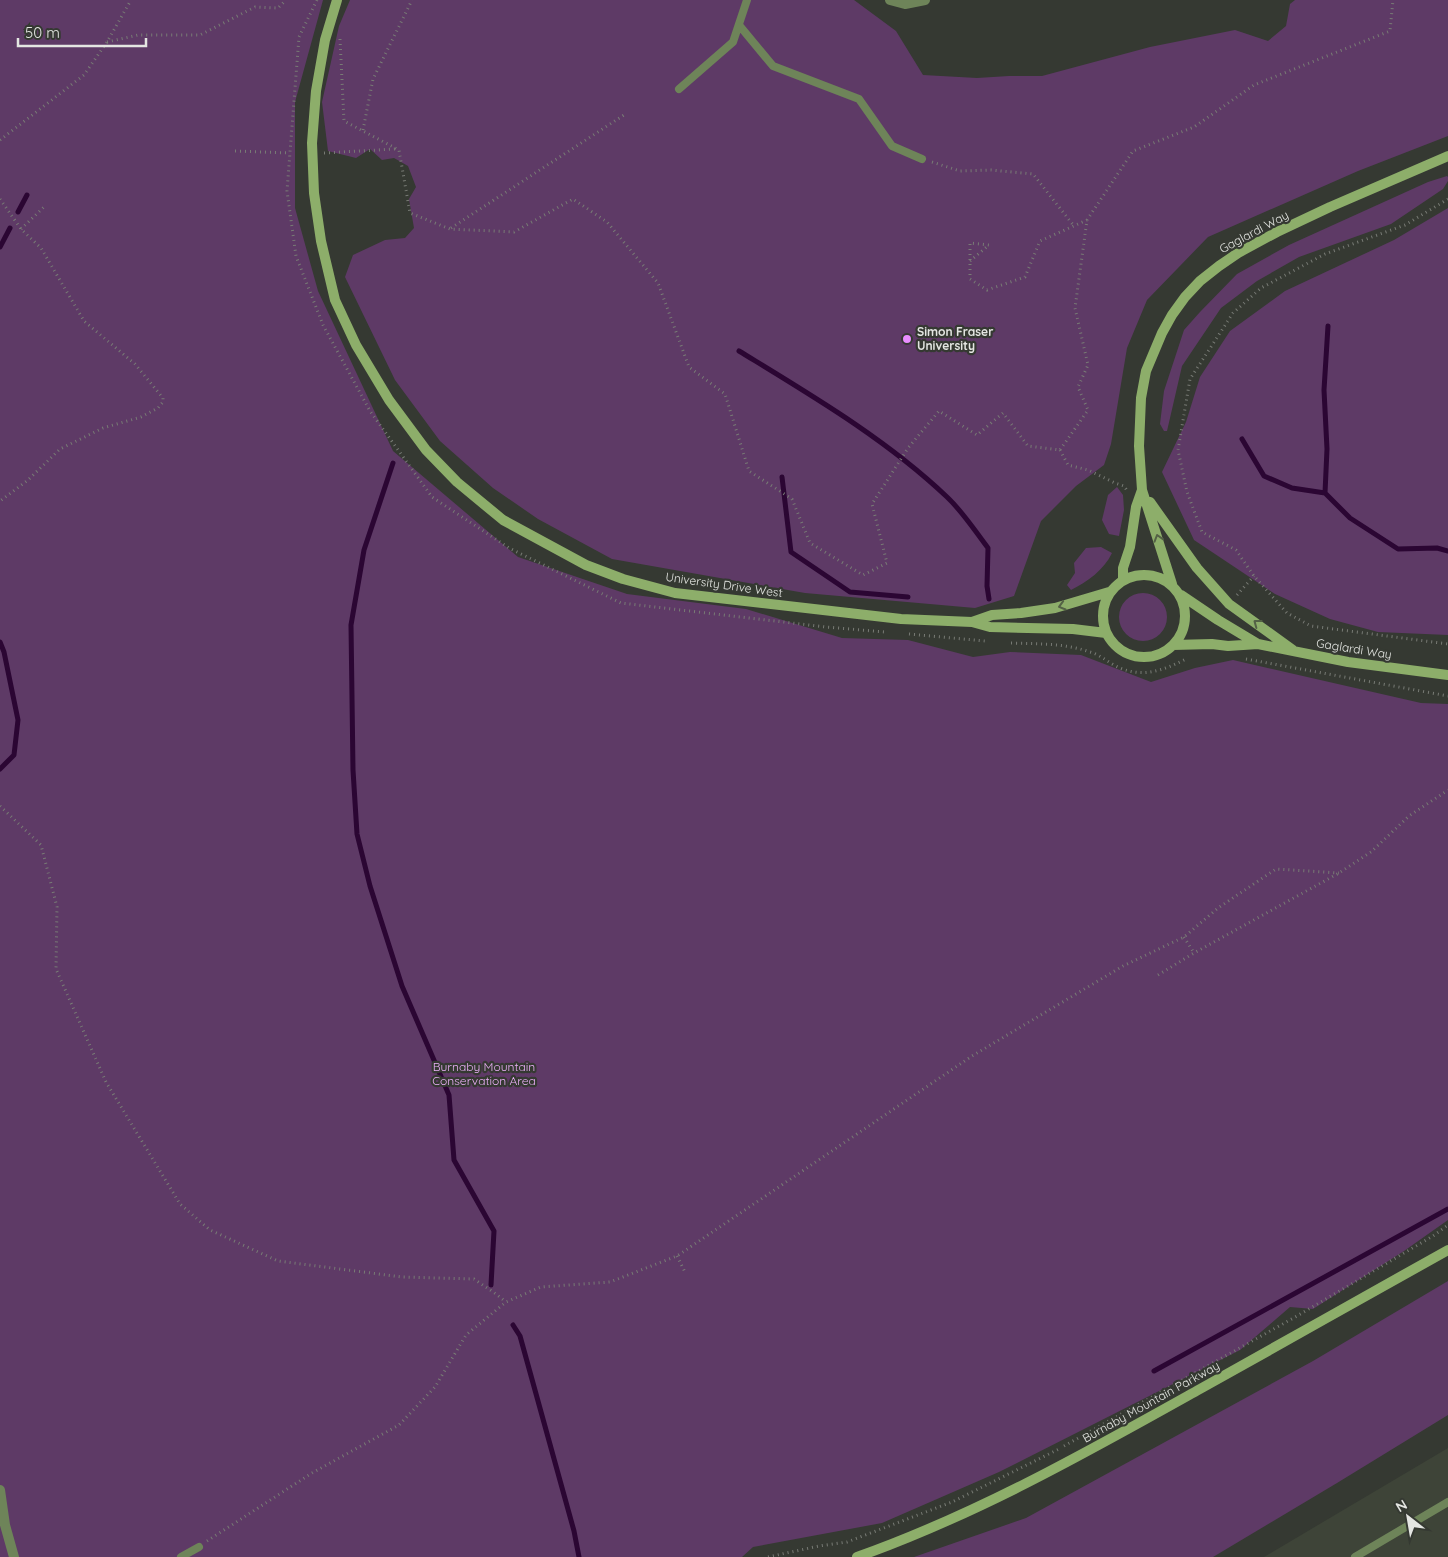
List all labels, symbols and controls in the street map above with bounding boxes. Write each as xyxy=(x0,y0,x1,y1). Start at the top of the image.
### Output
scale bar xyxy=(18,15,145,47)
text: 50 m xyxy=(25,23,60,42)
street label: Gaglardi Way xyxy=(1217,207,1291,256)
place label: Simon Fraser University xyxy=(917,324,993,353)
marker: Simon Fraser University xyxy=(901,333,913,345)
one-way arrow xyxy=(1154,534,1164,542)
street label: University Drive West xyxy=(665,569,784,600)
one-way arrow xyxy=(1058,600,1066,610)
one-way arrow xyxy=(1254,620,1263,628)
street label: Gaglardi Way xyxy=(1315,635,1393,662)
park label: Burnaby Mountain Conservation Area xyxy=(432,1059,536,1088)
street label: Burnaby Mountain Parkway xyxy=(1080,1358,1222,1446)
north arrow xyxy=(1383,1492,1433,1542)
text: N xyxy=(1392,1495,1410,1516)

